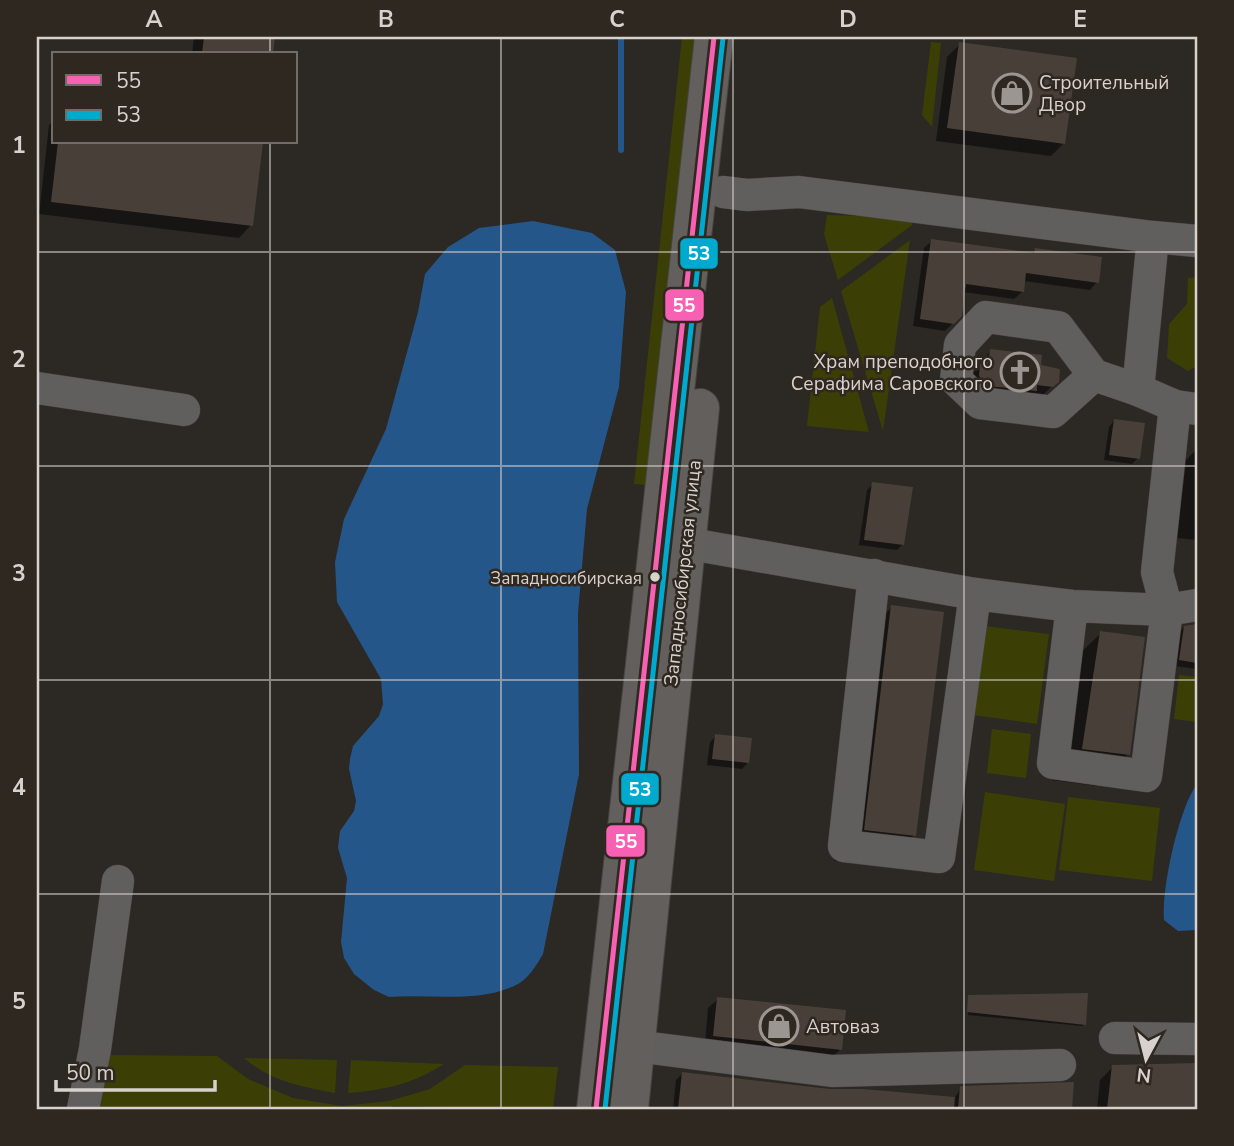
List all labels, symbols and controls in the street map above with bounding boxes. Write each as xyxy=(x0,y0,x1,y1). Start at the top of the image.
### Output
text: A xyxy=(145,4,163,35)
text: B xyxy=(378,4,394,35)
text: C xyxy=(609,4,625,35)
text: D xyxy=(839,4,857,35)
text: E xyxy=(1073,4,1087,35)
legend xyxy=(52,52,298,144)
text: 55 xyxy=(116,67,141,95)
place label: Строительный Двор xyxy=(1039,70,1169,118)
shop icon: Строительный Двор xyxy=(991,72,1033,114)
text: 53 xyxy=(116,101,141,129)
text: 1 xyxy=(12,130,26,161)
line badge: 53 xyxy=(679,237,719,270)
text: 53 xyxy=(688,241,710,267)
line badge: 55 xyxy=(664,288,705,322)
text: 55 xyxy=(673,293,695,319)
text: 2 xyxy=(12,344,26,375)
place label: Храм преподобного Серафима Саровского xyxy=(791,349,993,397)
church icon: Храм преподобного Серафима Саровского xyxy=(999,351,1041,393)
street label: Западносибирская улица xyxy=(658,459,708,688)
text: 3 xyxy=(12,558,26,589)
place label: Западносибирская xyxy=(490,567,642,590)
marker: Западносибирская xyxy=(648,570,662,584)
text: 4 xyxy=(12,772,26,803)
line badge: 53 xyxy=(620,772,660,806)
text: 53 xyxy=(629,777,651,803)
line badge: 55 xyxy=(605,824,646,858)
text: 55 xyxy=(615,829,637,855)
text: 5 xyxy=(12,986,26,1017)
shop icon: Автоваз xyxy=(758,1005,800,1047)
place label: Автоваз xyxy=(806,1014,880,1040)
north arrow xyxy=(1112,1024,1182,1094)
scale bar xyxy=(56,1048,215,1092)
text: 50 m xyxy=(66,1059,115,1087)
text: N xyxy=(1135,1061,1153,1089)

